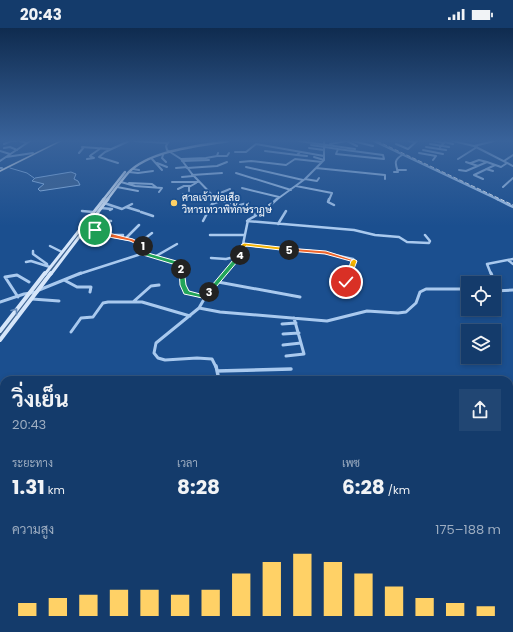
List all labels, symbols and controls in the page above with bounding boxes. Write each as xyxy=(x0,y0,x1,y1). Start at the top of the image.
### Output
text: 20:43 xyxy=(20,4,62,25)
place label: ศาลเจ้าพ่อเสือ วิหารเทวาพิทักษ์ราฏษ์ xyxy=(181,190,272,217)
marker: ศาลเจ้าพ่อเสือ วิหารเทวาพิทักษ์ราฏษ์ xyxy=(169,198,179,208)
pin xyxy=(78,213,112,247)
icon: arrive xyxy=(84,219,106,241)
pin: 1 xyxy=(133,236,153,256)
text: 1 xyxy=(141,238,145,254)
pin: 5 xyxy=(279,240,299,260)
text: 5 xyxy=(285,242,293,258)
pin: 4 xyxy=(230,245,250,265)
text: 4 xyxy=(236,247,244,263)
pin: 2 xyxy=(171,259,191,279)
text: 2 xyxy=(178,261,184,277)
pin xyxy=(329,265,363,299)
icon: check xyxy=(335,271,357,293)
map controls xyxy=(461,276,501,364)
button: locate xyxy=(461,276,501,316)
pin: 3 xyxy=(199,282,219,302)
text: 3 xyxy=(206,284,212,300)
one-way arrow xyxy=(11,309,18,316)
button: layers xyxy=(461,324,501,364)
text: วิ่งเย็น xyxy=(12,384,69,415)
button: share xyxy=(459,389,501,431)
text: 20:43 xyxy=(12,415,46,434)
text: ระยะทาง xyxy=(12,455,53,471)
text: เวลา xyxy=(177,455,198,471)
text: เพซ xyxy=(342,455,360,471)
text: 1.31 xyxy=(12,473,45,501)
text: 8:28 xyxy=(177,473,220,501)
text: 6:28 xyxy=(342,473,385,501)
text: km xyxy=(45,482,65,498)
text: /km xyxy=(385,482,410,498)
text: ความสูง xyxy=(12,520,54,539)
text: 175–188 m xyxy=(435,520,501,539)

